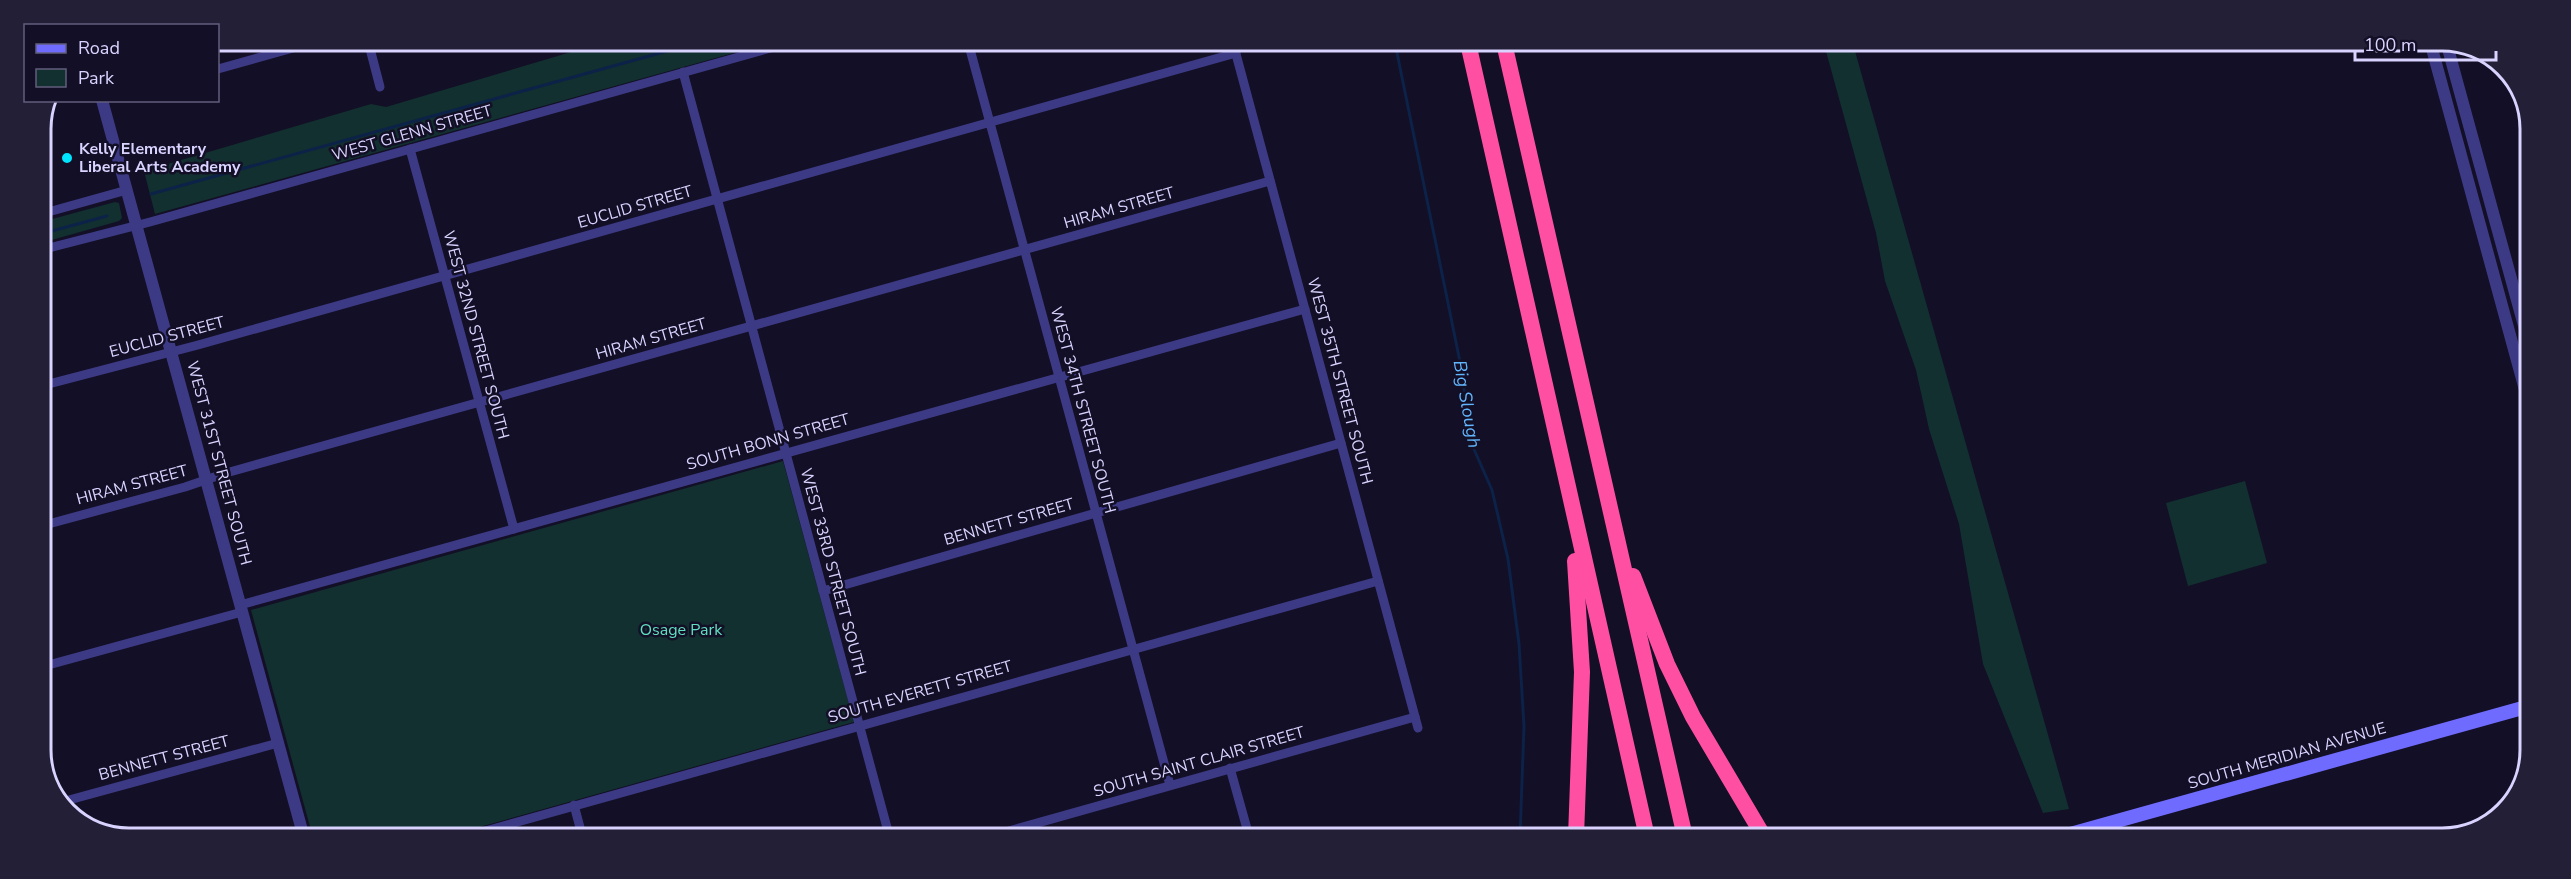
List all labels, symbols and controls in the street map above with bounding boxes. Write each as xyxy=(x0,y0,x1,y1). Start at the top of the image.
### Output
legend xyxy=(24,24,219,102)
scale bar xyxy=(2355,24,2496,62)
text: 100 m xyxy=(2364,33,2416,57)
text: Road xyxy=(78,36,120,60)
text: Park xyxy=(78,66,115,90)
street label: WEST GLENN STREET xyxy=(329,100,495,166)
place label: Kelly Elementary Liberal Arts Academy xyxy=(79,138,241,178)
marker: Kelly Elementary Liberal Arts Academy xyxy=(60,151,74,165)
street label: EUCLID STREET xyxy=(575,180,695,234)
street label: HIRAM STREET xyxy=(1061,182,1177,234)
street label: WEST 32ND STREET SOUTH xyxy=(438,228,514,442)
street label: WEST 35TH STREET SOUTH xyxy=(1302,275,1378,487)
street label: WEST 34TH STREET SOUTH xyxy=(1045,304,1121,516)
street label: EUCLID STREET xyxy=(107,311,227,363)
street label: HIRAM STREET xyxy=(593,313,709,365)
water label: Big Slough xyxy=(1447,358,1487,450)
street label: WEST 31ST STREET SOUTH xyxy=(181,359,257,567)
street label: SOUTH BONN STREET xyxy=(684,408,852,476)
street label: HIRAM STREET xyxy=(74,459,190,510)
street label: WEST 33RD STREET SOUTH xyxy=(795,466,871,678)
street label: BENNETT STREET xyxy=(941,493,1077,551)
park label: Osage Park xyxy=(640,619,723,641)
street label: SOUTH EVERETT STREET xyxy=(825,655,1015,729)
street label: SOUTH MERIDIAN AVENUE xyxy=(2185,717,2389,795)
street label: SOUTH SAINT CLAIR STREET xyxy=(1091,721,1307,803)
street label: BENNETT STREET xyxy=(96,730,232,786)

